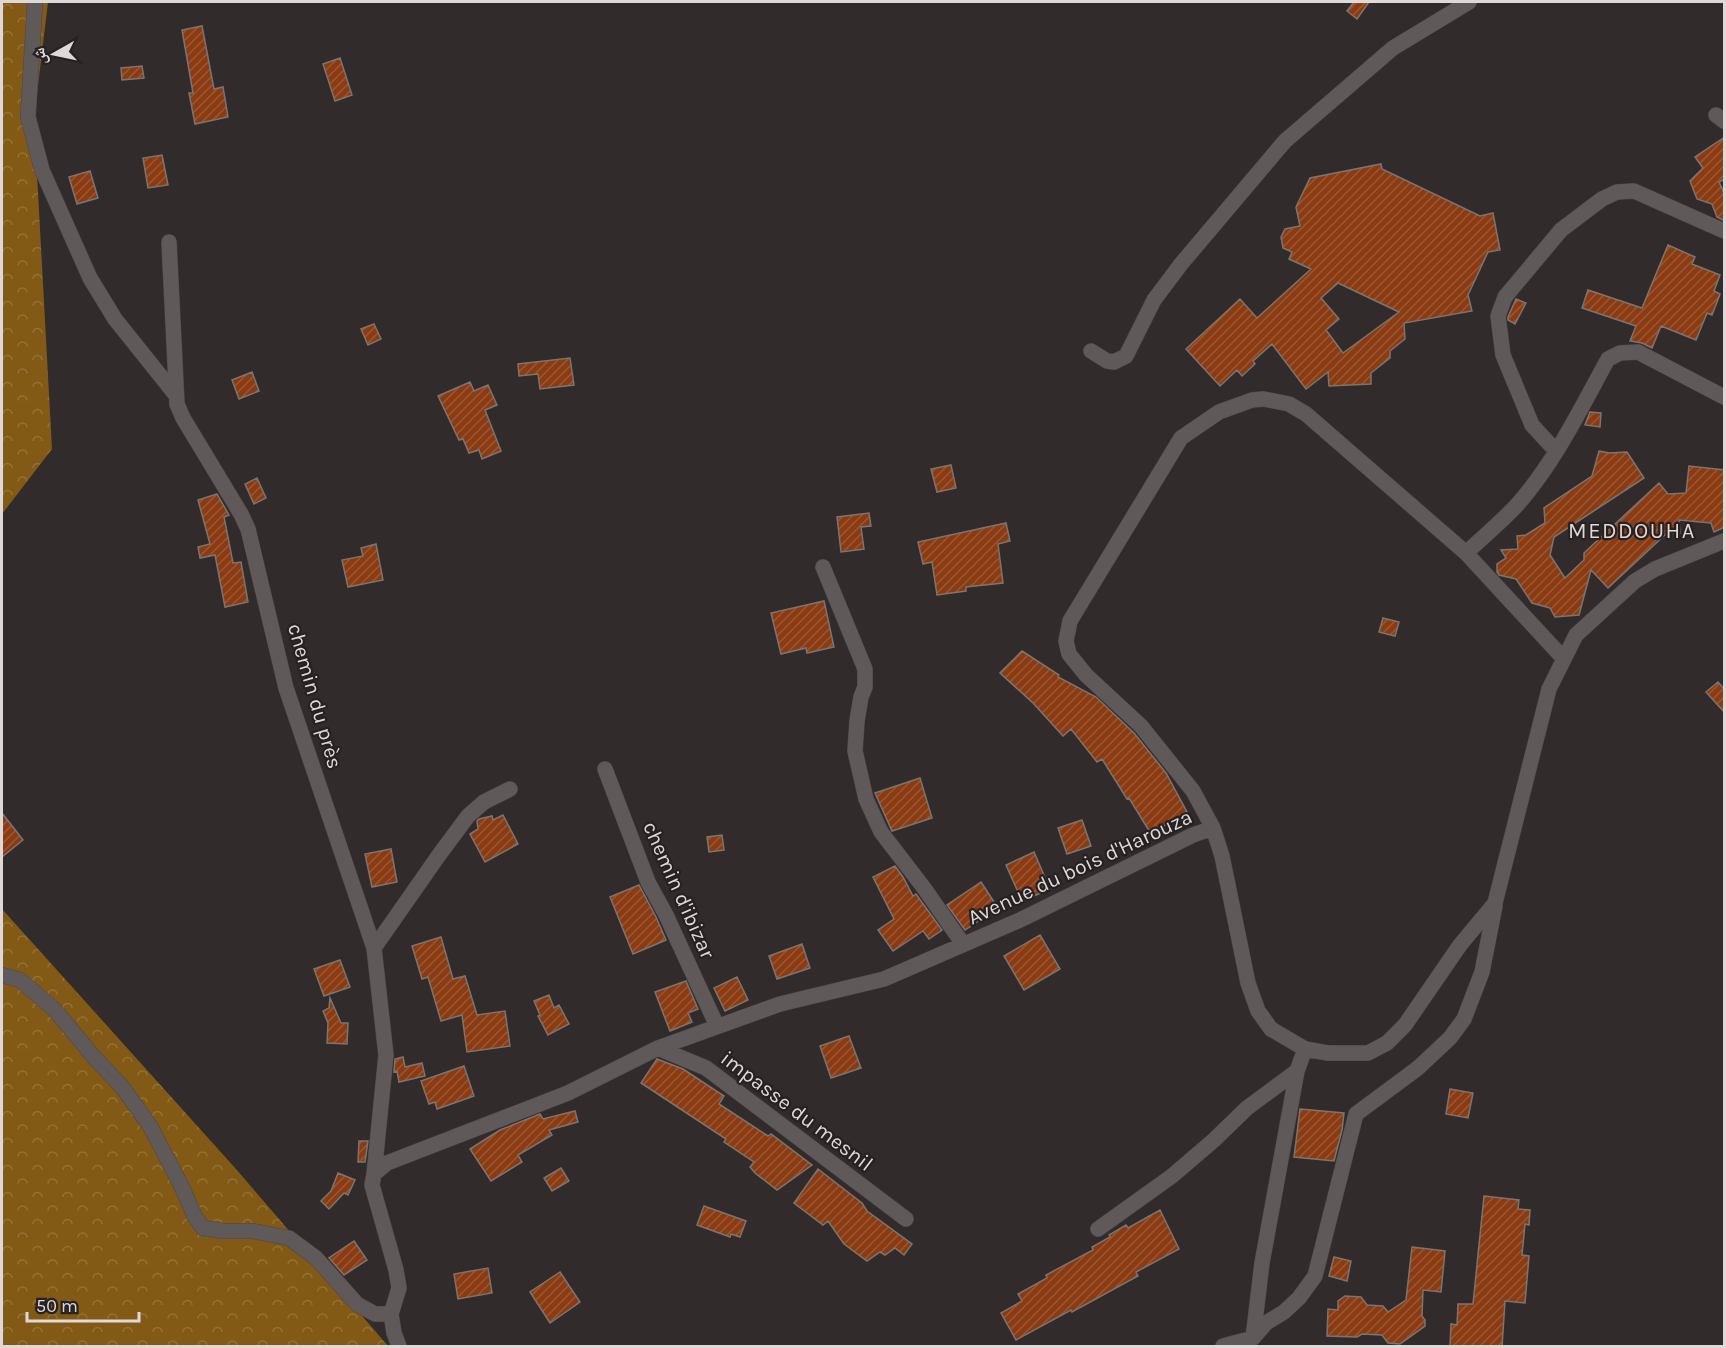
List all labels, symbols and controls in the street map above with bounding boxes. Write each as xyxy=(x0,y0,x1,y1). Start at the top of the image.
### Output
north arrow xyxy=(24,24,84,84)
text: ش xyxy=(29,46,50,66)
district label: MEDDOUHA xyxy=(1568,518,1696,544)
street label: chemin du près xyxy=(283,621,347,771)
street label: Avenue du bois d'Harouza xyxy=(964,804,1196,930)
street label: chemin d'ibizar xyxy=(638,818,720,962)
street label: impasse du mesnil xyxy=(716,1046,878,1176)
scale bar xyxy=(27,1285,140,1323)
text: 50 m xyxy=(36,1295,78,1317)

